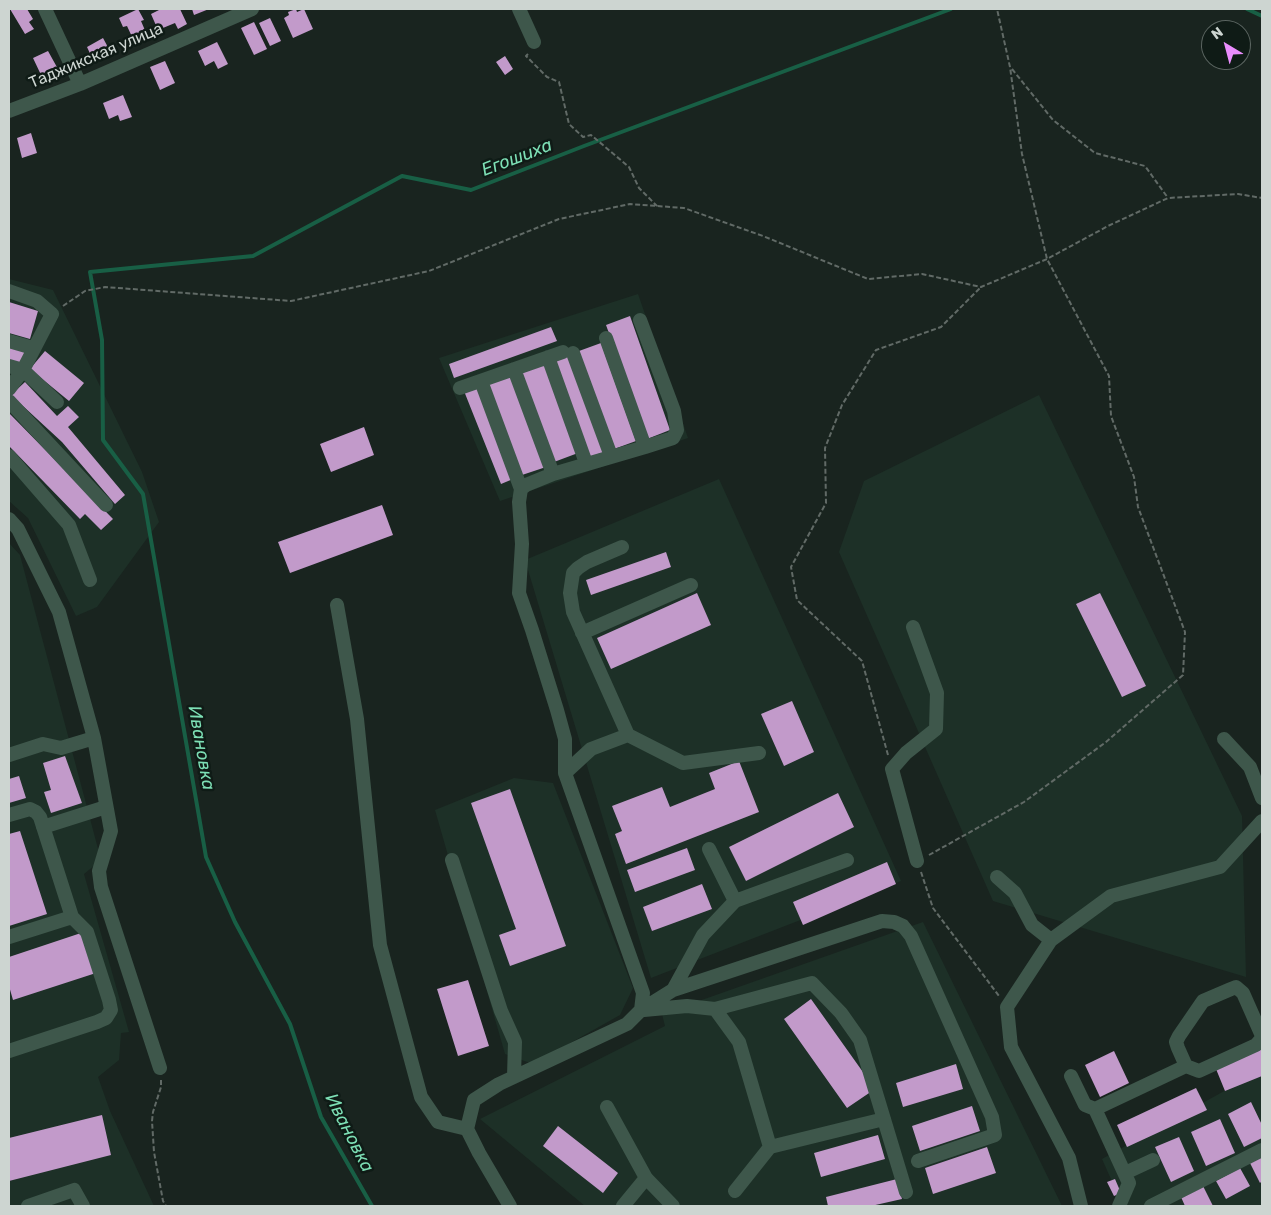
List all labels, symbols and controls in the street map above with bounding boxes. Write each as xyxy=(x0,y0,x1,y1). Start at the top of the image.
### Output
street label: Таджикская улица xyxy=(26,19,166,93)
north arrow xyxy=(1201,20,1251,70)
text: N xyxy=(1208,24,1226,43)
water label: Егошиха xyxy=(479,135,555,181)
water label: Ивановка xyxy=(183,704,219,792)
water label: Ивановка xyxy=(320,1090,378,1176)

